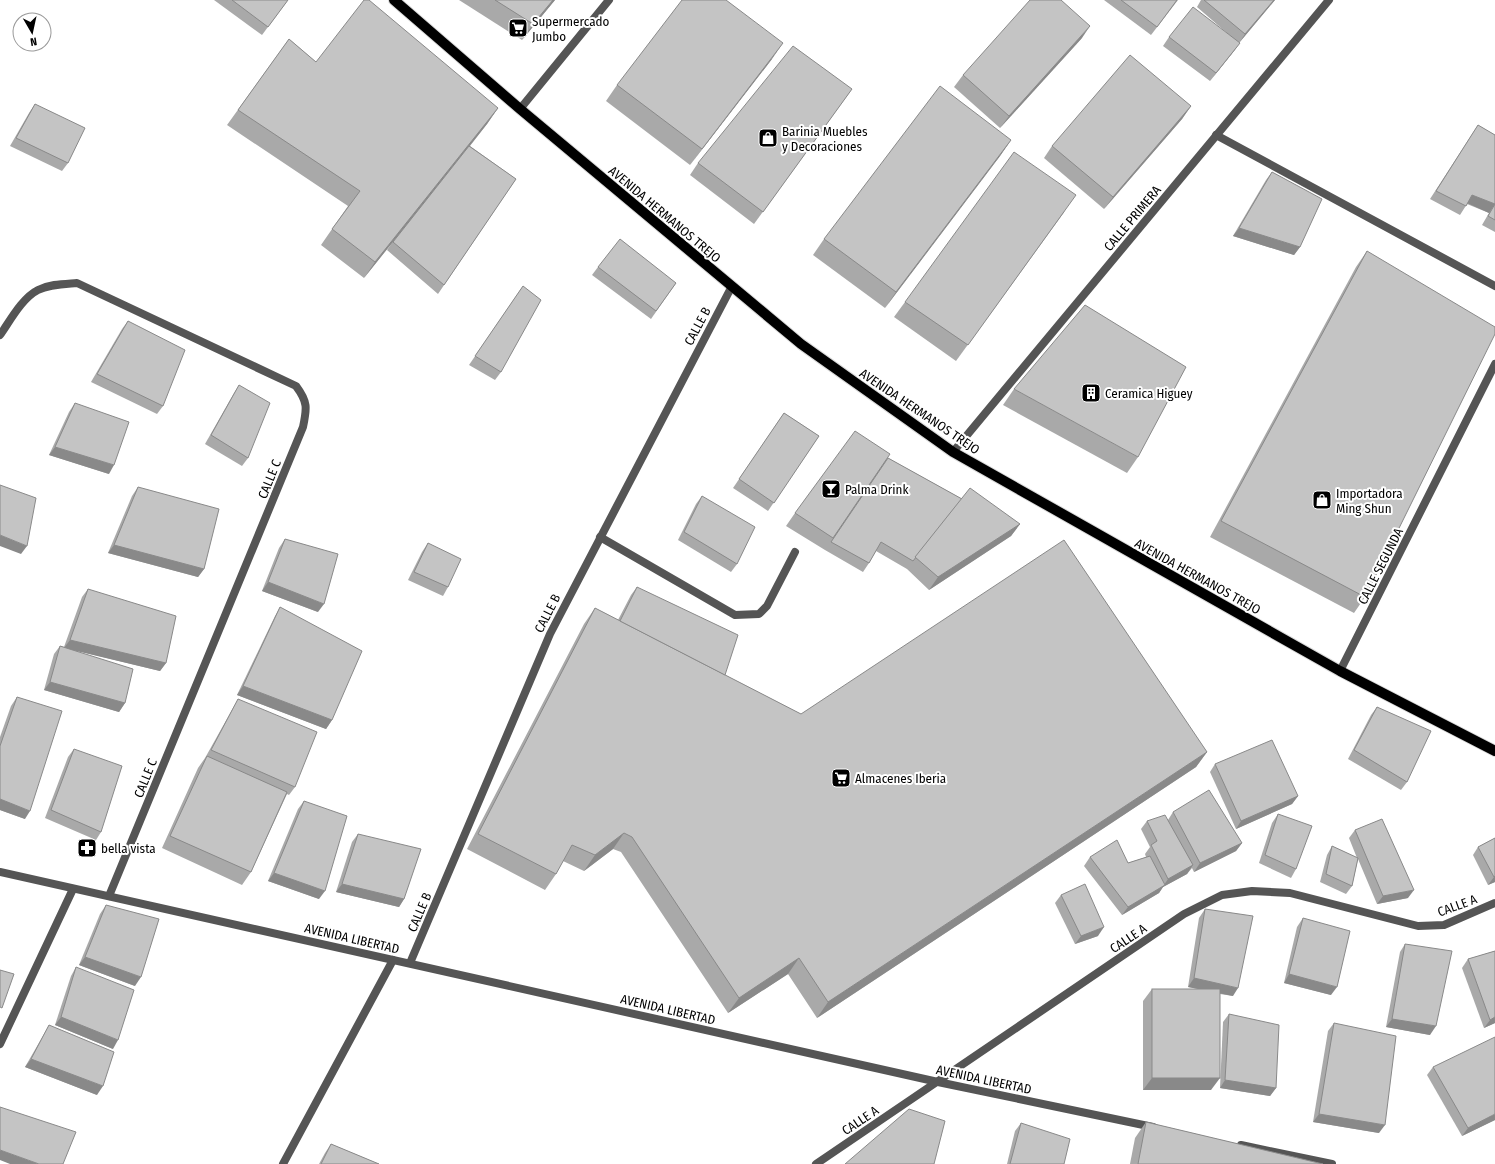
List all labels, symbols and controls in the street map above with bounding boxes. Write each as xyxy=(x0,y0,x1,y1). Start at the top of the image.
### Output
north arrow xyxy=(12,12,52,52)
place label: Supermercado Jumbo xyxy=(532,14,609,44)
supermarket icon: Supermercado Jumbo xyxy=(507,17,529,39)
text: N xyxy=(29,34,38,48)
place label: Barinia Muebles y Decoraciones xyxy=(782,124,868,154)
shop icon: Barinia Muebles y Decoraciones xyxy=(757,127,779,149)
street label: AVENIDA HERMANOS TREJO xyxy=(606,163,724,266)
street label: CALLE PRIMERA xyxy=(1101,182,1164,254)
street label: CALLE B xyxy=(681,305,714,348)
street label: AVENIDA HERMANOS TREJO xyxy=(857,366,983,457)
building icon: Ceramica Higuey xyxy=(1080,382,1102,404)
place label: Ceramica Higuey xyxy=(1105,386,1193,401)
street label: CALLE C xyxy=(255,457,284,501)
bar icon: Palma Drink xyxy=(820,478,842,500)
place label: Palma Drink xyxy=(845,482,909,497)
place label: Importadora Ming Shun xyxy=(1336,486,1403,516)
shop icon: Importadora Ming Shun xyxy=(1311,489,1333,511)
street label: CALLE SEGUNDA xyxy=(1355,525,1406,607)
street label: AVENIDA HERMANOS TREJO xyxy=(1132,536,1263,617)
street label: CALLE B xyxy=(531,591,563,635)
street label: CALLE C xyxy=(131,756,160,800)
supermarket icon: Almacenes Iberia xyxy=(830,767,852,789)
place label: Almacenes Iberia xyxy=(855,771,946,786)
pharmacy icon: bella vista xyxy=(76,837,98,859)
place label: bella vista xyxy=(101,841,156,856)
street label: CALLE B xyxy=(405,890,434,934)
street label: CALLE A xyxy=(1435,891,1479,920)
street label: AVENIDA LIBERTAD xyxy=(303,920,401,957)
street label: CALLE A xyxy=(1107,921,1150,956)
street label: AVENIDA LIBERTAD xyxy=(619,991,717,1028)
street label: AVENIDA LIBERTAD xyxy=(935,1062,1033,1097)
street label: CALLE A xyxy=(839,1103,882,1138)

